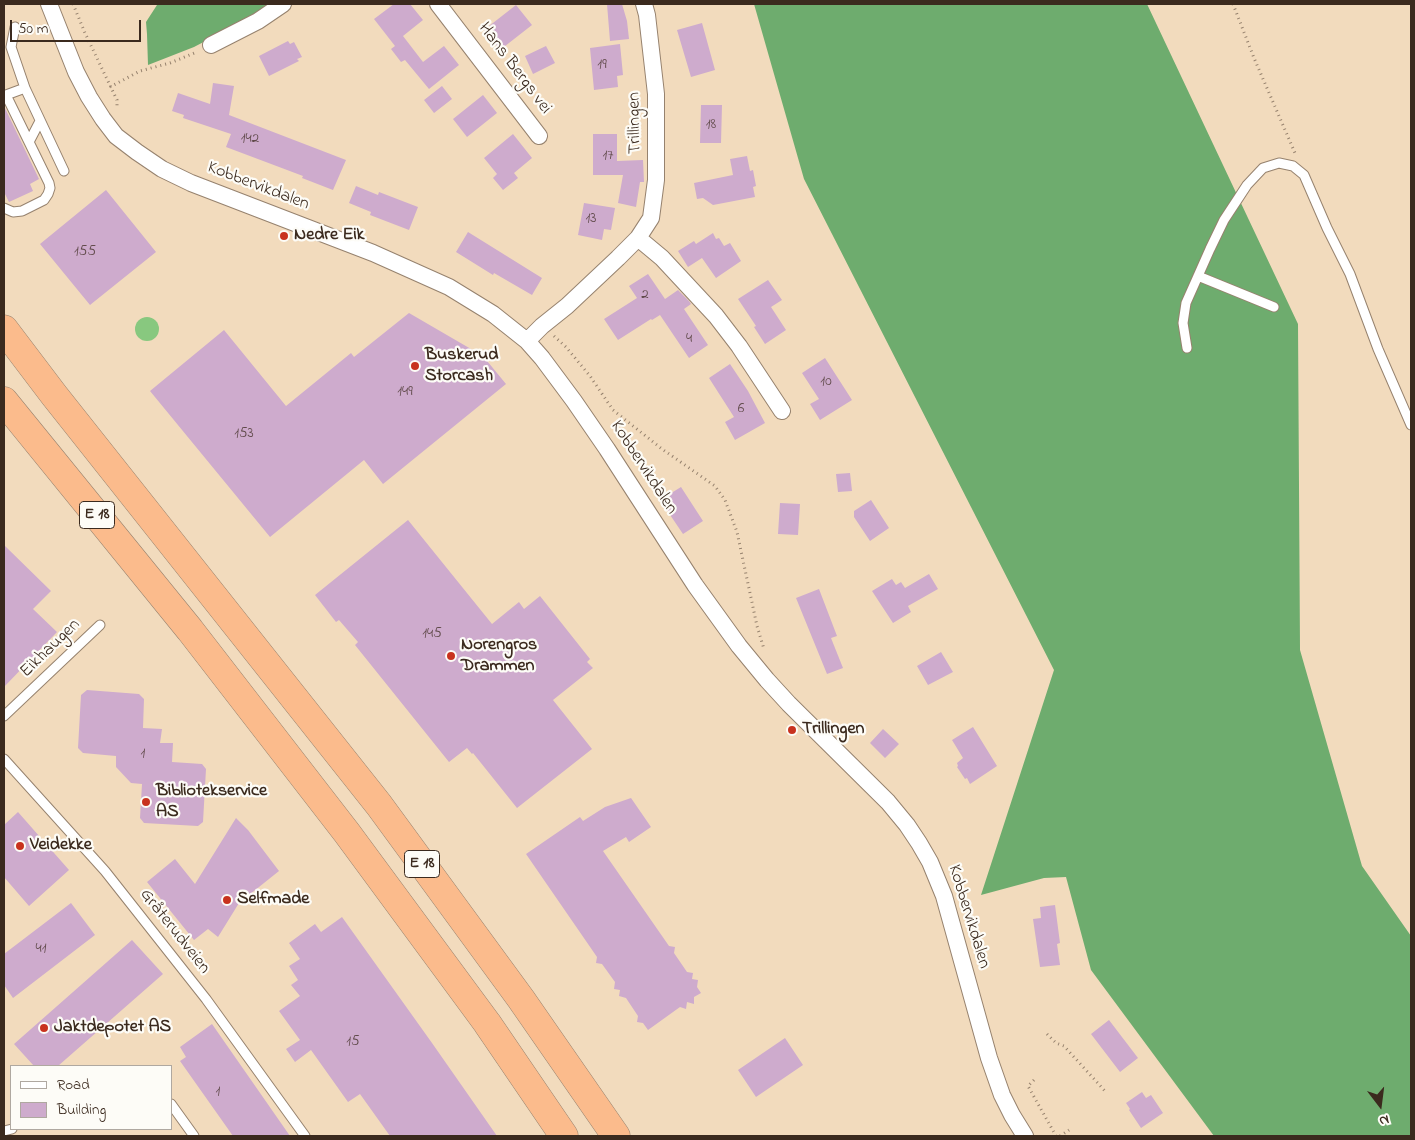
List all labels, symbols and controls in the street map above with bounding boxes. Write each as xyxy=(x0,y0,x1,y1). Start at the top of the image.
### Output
scale bar xyxy=(12,10,144,42)
text: 50 m xyxy=(18,18,48,40)
street label: Hans Bergs vei xyxy=(473,19,555,119)
house number: 19 xyxy=(597,57,607,75)
street label: Trillingen xyxy=(625,92,647,154)
house number: 18 xyxy=(706,117,716,135)
house number: 142 xyxy=(241,131,259,149)
house number: 17 xyxy=(603,148,613,166)
street label: Kobbervikdalen xyxy=(204,158,312,216)
house number: 13 xyxy=(586,211,596,229)
place label: Nedre Eik xyxy=(294,225,365,247)
marker: Nedre Eik xyxy=(278,230,290,242)
house number: 155 xyxy=(74,244,96,262)
house number: 2 xyxy=(641,287,649,305)
house number: 4 xyxy=(686,331,692,349)
place label: Buskerud Storcash xyxy=(425,345,498,388)
marker: Buskerud Storcash xyxy=(409,360,421,372)
house number: 10 xyxy=(820,374,832,392)
house number: 149 xyxy=(397,384,413,402)
house number: 6 xyxy=(738,401,744,419)
street label: Kobbervikdalen xyxy=(605,417,681,519)
house number: 153 xyxy=(234,426,254,444)
road number: E 18 xyxy=(80,502,114,528)
street label: Eikhaugen xyxy=(16,615,86,683)
house number: 145 xyxy=(422,626,442,644)
place label: Norengros Drammen xyxy=(461,635,537,678)
marker: Norengros Drammen xyxy=(445,650,457,662)
place label: Trillingen xyxy=(802,719,864,741)
marker: Trillingen xyxy=(786,724,798,736)
house number: 1 xyxy=(141,746,145,764)
place label: Bibliotekservice AS xyxy=(156,781,267,824)
marker: Bibliotekservice AS xyxy=(140,796,152,808)
place label: Veidekke xyxy=(30,835,92,857)
marker: Veidekke xyxy=(14,840,26,852)
road number: E 18 xyxy=(404,851,440,878)
street label: Kobbervikdalen xyxy=(942,862,994,972)
street label: Gråterudveien xyxy=(134,885,214,979)
place label: Selfmade xyxy=(237,889,309,911)
marker: Selfmade xyxy=(221,894,233,906)
house number: 41 xyxy=(36,941,46,959)
place label: Jaktdepotet AS xyxy=(54,1017,171,1039)
marker: Jaktdepotet AS xyxy=(38,1022,50,1034)
house number: 15 xyxy=(346,1034,360,1052)
legend xyxy=(10,1065,172,1130)
text: Road xyxy=(57,1074,90,1096)
north arrow xyxy=(1355,1080,1405,1130)
house number: 1 xyxy=(216,1084,220,1102)
text: Building xyxy=(57,1099,106,1121)
text: N xyxy=(1377,1109,1391,1131)

